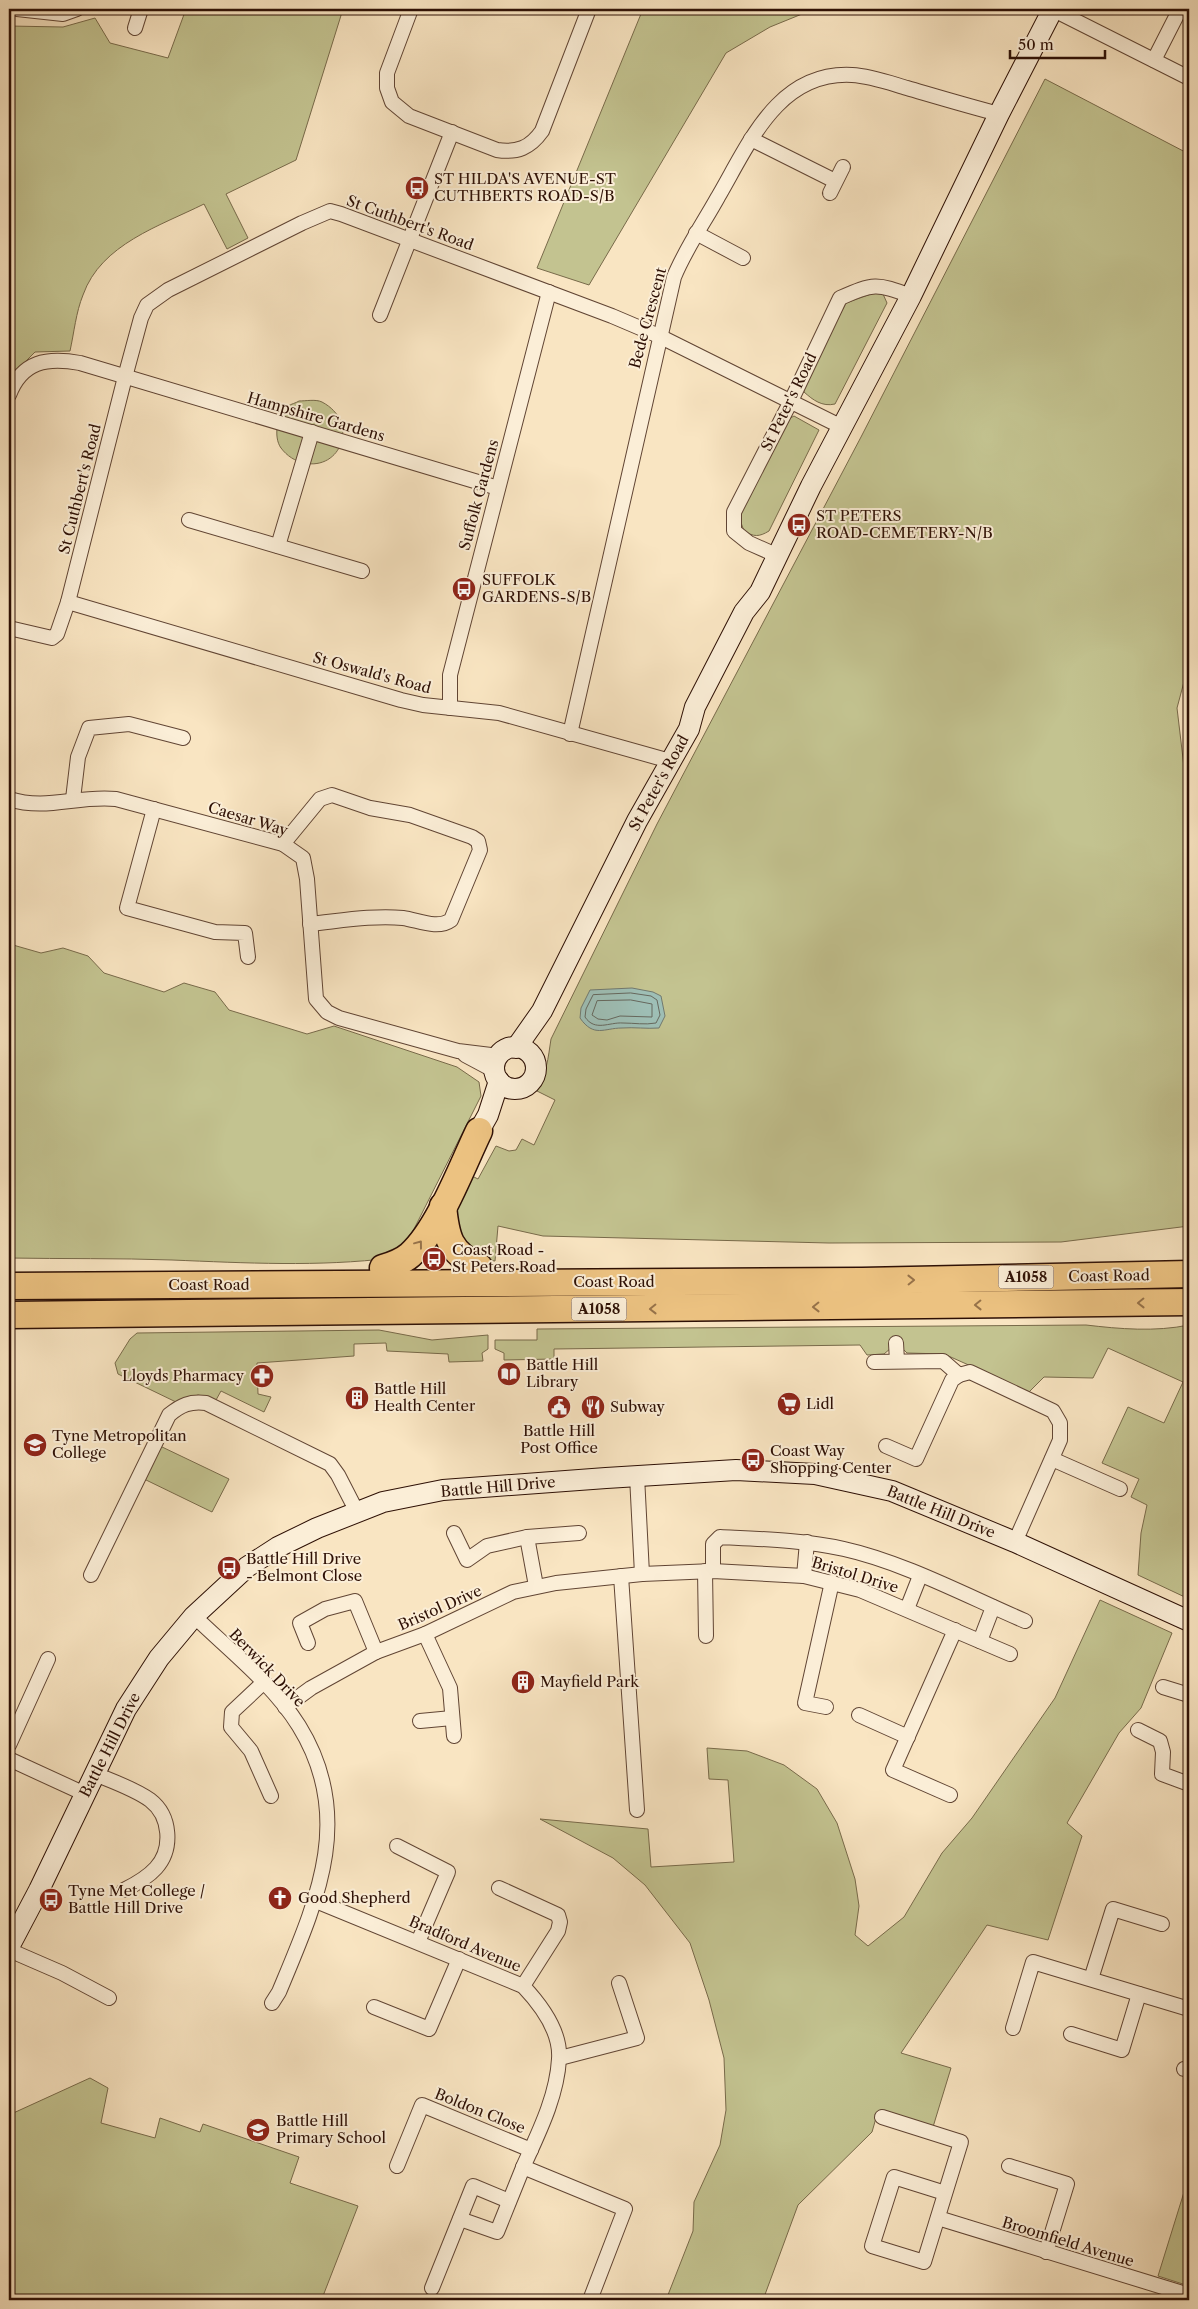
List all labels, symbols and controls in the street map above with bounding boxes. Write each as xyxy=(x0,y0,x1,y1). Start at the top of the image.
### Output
scale bar xyxy=(1010,28,1106,60)
text: 50 m xyxy=(1018,35,1054,54)
place label: ST HILDA'S AVENUE-ST CUTHBERTS ROAD-S/B xyxy=(434,169,617,205)
bus stop icon: ST HILDA'S AVENUE-ST CUTHBERTS ROAD-S/B xyxy=(404,175,430,201)
street label: St Cuthbert's Road xyxy=(344,191,476,254)
street label: Bede Crescent xyxy=(625,265,670,371)
street label: St Peter's Road xyxy=(757,350,821,454)
street label: Hampshire Gardens xyxy=(245,388,387,445)
street label: St Cuthbert's Road xyxy=(54,422,105,556)
street label: Suffolk Gardens xyxy=(455,437,502,552)
place label: ST PETERS ROAD-CEMETERY-N/B xyxy=(816,506,993,542)
bus stop icon: ST PETERS ROAD-CEMETERY-N/B xyxy=(786,512,812,538)
place label: SUFFOLK GARDENS-S/B xyxy=(482,570,591,606)
bus stop icon: SUFFOLK GARDENS-S/B xyxy=(451,576,477,602)
street label: St Oswald's Road xyxy=(311,648,433,697)
street label: St Peter's Road xyxy=(624,731,693,834)
street label: Caesar Way xyxy=(206,797,291,840)
place label: Coast Road - St Peters Road xyxy=(452,1240,556,1276)
one-way arrow xyxy=(414,1241,422,1250)
bus stop icon: Coast Road - St Peters Road xyxy=(421,1246,447,1272)
street label: Coast Road xyxy=(1068,1265,1150,1286)
road number: A1058 xyxy=(998,1266,1054,1288)
street label: Coast Road xyxy=(573,1272,655,1291)
street label: Coast Road xyxy=(168,1275,250,1294)
one-way arrow xyxy=(907,1275,915,1285)
road number: A1058 xyxy=(572,1298,626,1320)
one-way arrow xyxy=(1136,1298,1144,1308)
one-way arrow xyxy=(974,1300,982,1310)
one-way arrow xyxy=(811,1302,819,1312)
one-way arrow xyxy=(649,1303,657,1314)
place label: Battle Hill Library xyxy=(526,1355,599,1391)
library icon: Battle Hill Library xyxy=(496,1361,522,1387)
pharmacy icon: Lloyds Pharmacy xyxy=(249,1363,275,1389)
place label: Lloyds Pharmacy xyxy=(122,1366,245,1385)
place label: Battle Hill Health Center xyxy=(374,1379,476,1415)
building icon: Battle Hill Health Center xyxy=(344,1385,370,1411)
supermarket icon: Lidl xyxy=(776,1391,802,1417)
public building icon: Battle Hill Post Office xyxy=(546,1394,572,1420)
restaurant icon: Subway xyxy=(580,1394,606,1420)
place label: Lidl xyxy=(806,1394,835,1413)
place label: Subway xyxy=(610,1397,665,1416)
place label: Battle Hill Post Office xyxy=(520,1421,598,1457)
place label: Tyne Metropolitan College xyxy=(52,1426,187,1462)
school or university icon: Tyne Metropolitan College xyxy=(22,1432,48,1458)
place label: Coast Way Shopping Center xyxy=(770,1441,892,1477)
bus stop icon: Coast Way Shopping Center xyxy=(740,1447,766,1473)
street label: Battle Hill Drive xyxy=(440,1472,556,1501)
street label: Battle Hill Drive xyxy=(884,1481,998,1542)
place label: Battle Hill Drive - Belmont Close xyxy=(246,1549,362,1585)
street label: Bristol Drive xyxy=(809,1552,901,1597)
bus stop icon: Battle Hill Drive - Belmont Close xyxy=(216,1555,242,1581)
street label: Bristol Drive xyxy=(395,1581,485,1634)
street label: Berwick Drive xyxy=(225,1625,309,1711)
building icon: Mayfield Park xyxy=(510,1669,536,1695)
place label: Mayfield Park xyxy=(540,1672,640,1691)
street label: Battle Hill Drive xyxy=(75,1689,144,1800)
place label: Tyne Met College / Battle Hill Drive xyxy=(68,1881,205,1917)
church icon: Good Shepherd xyxy=(267,1885,293,1911)
bus stop icon: Tyne Met College / Battle Hill Drive xyxy=(38,1887,64,1913)
place label: Good Shepherd xyxy=(298,1888,411,1907)
street label: Bradford Avenue xyxy=(406,1911,524,1976)
street label: Boldon Close xyxy=(432,2084,528,2137)
place label: Battle Hill Primary School xyxy=(276,2111,387,2147)
school or university icon: Battle Hill Primary School xyxy=(245,2117,271,2143)
street label: Broomfield Avenue xyxy=(1000,2212,1136,2271)

